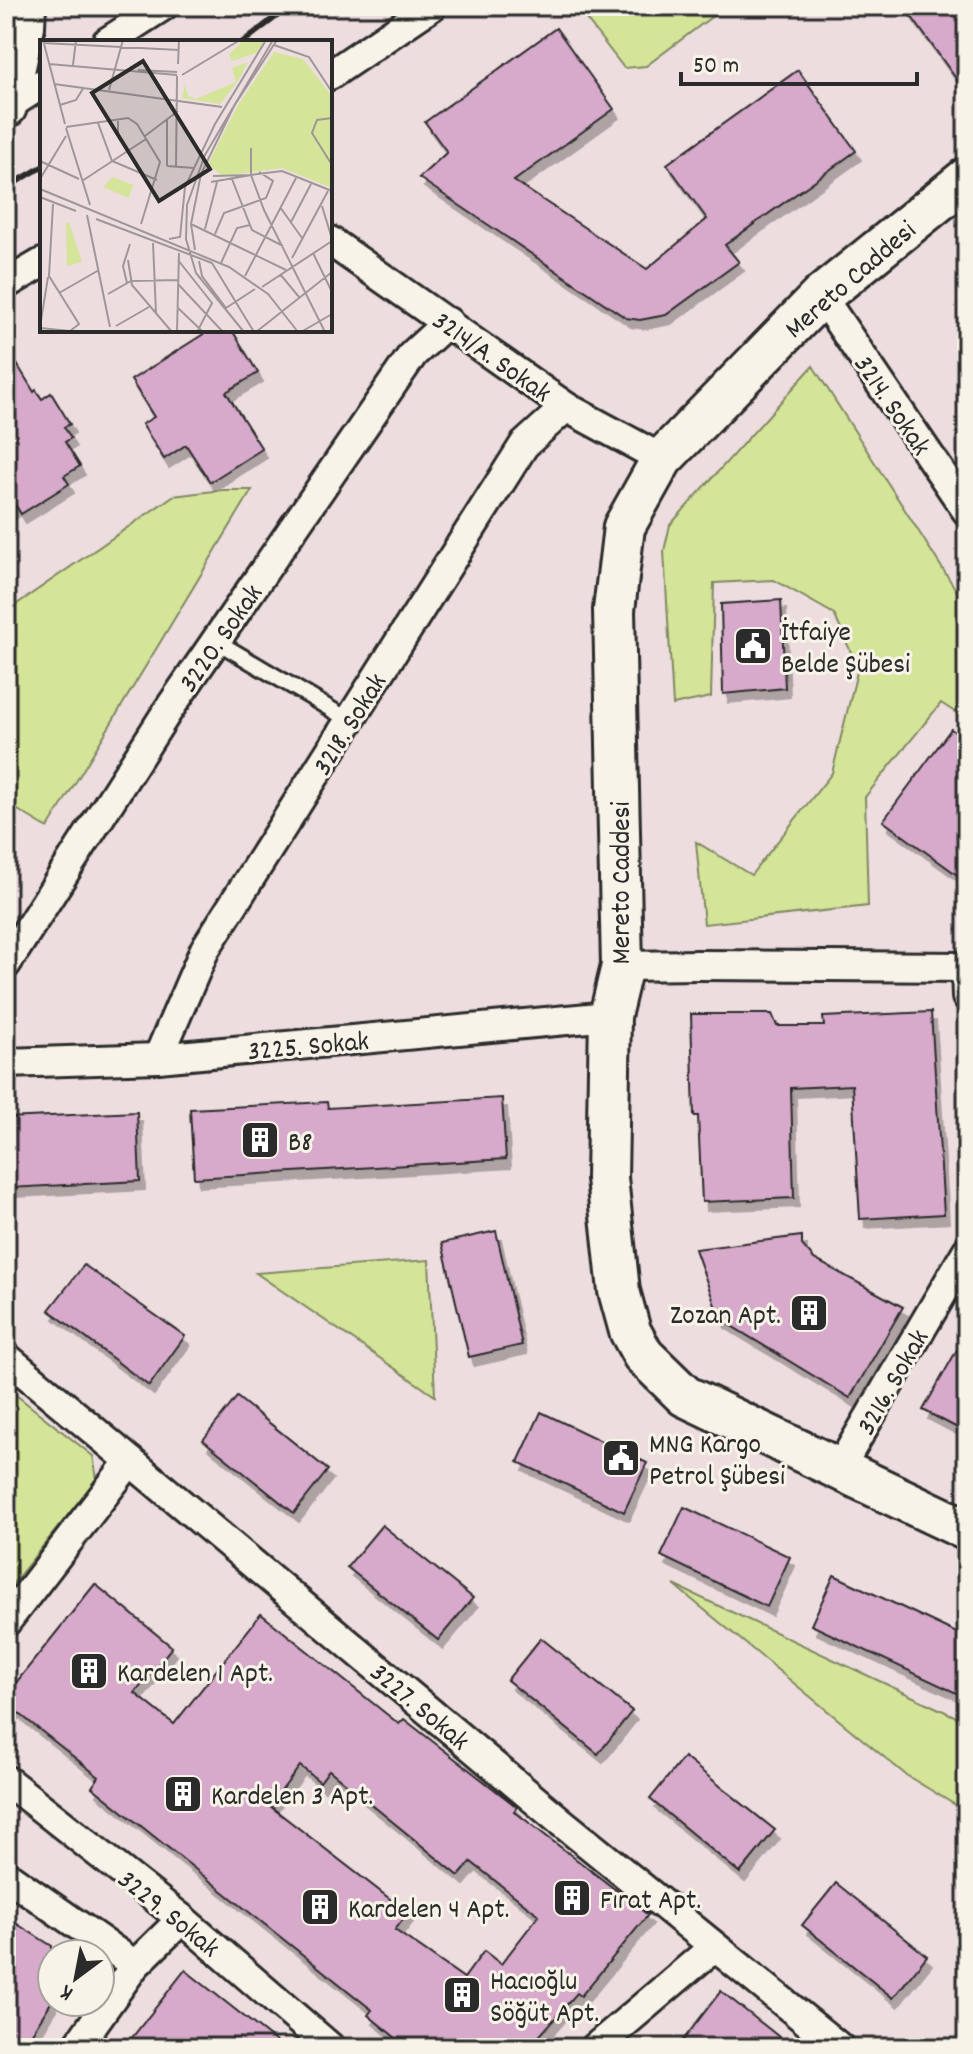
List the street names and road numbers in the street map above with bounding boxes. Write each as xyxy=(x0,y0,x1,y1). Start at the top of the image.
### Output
street label: Mereto Caddesi xyxy=(778,213,927,350)
street label: 3214/A. Sokak xyxy=(422,303,558,415)
street label: 3214. Sokak xyxy=(841,348,938,465)
street label: 3220. Sokak xyxy=(171,578,275,702)
street label: 3218. Sokak xyxy=(305,667,399,785)
street label: Mereto Caddesi xyxy=(604,801,644,965)
street label: 3225. Sokak xyxy=(246,1024,371,1074)
street label: 3216. Sokak xyxy=(849,1323,942,1444)
street label: 3227. Sokak xyxy=(359,1655,476,1763)
street label: 3229. Sokak xyxy=(107,1862,227,1970)

